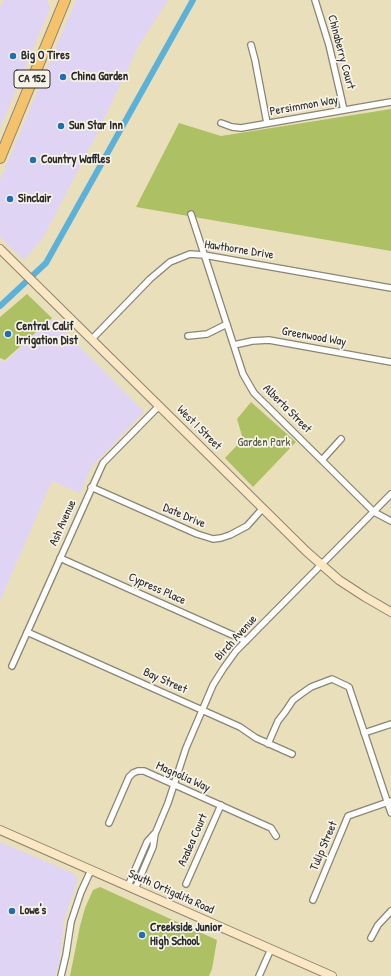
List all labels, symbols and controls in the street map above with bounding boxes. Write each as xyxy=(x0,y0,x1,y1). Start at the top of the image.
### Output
street label: Chinaberry Court xyxy=(324,13,358,91)
place label: Big O Tires xyxy=(21,49,70,63)
marker: Big O Tires xyxy=(8,51,18,61)
road number: CA 152 xyxy=(14,70,50,88)
place label: China Garden xyxy=(71,70,128,84)
marker: China Garden xyxy=(58,72,68,82)
street label: Persimmon Way xyxy=(269,93,339,119)
place label: Sun Star Inn xyxy=(69,119,123,133)
marker: Sun Star Inn xyxy=(56,121,66,131)
place label: Country Waffles xyxy=(41,153,110,167)
marker: Country Waffles xyxy=(28,155,38,165)
place label: Sinclair xyxy=(18,192,51,206)
marker: Sinclair xyxy=(5,194,15,204)
street label: Hawthorne Drive xyxy=(203,237,275,263)
place label: Central Calif Irrigation Dist xyxy=(16,320,78,348)
street label: Greenwood Way xyxy=(281,324,347,350)
marker: Central Calif Irrigation Dist xyxy=(3,329,13,339)
street label: Alberta Street xyxy=(260,382,314,436)
street label: West I Street xyxy=(174,403,224,453)
park label: Garden Park xyxy=(238,436,290,450)
street label: Ash Avenue xyxy=(47,498,79,548)
street label: Date Drive xyxy=(161,501,207,531)
street label: Cypress Place xyxy=(126,570,188,608)
street label: Birch Avenue xyxy=(212,612,260,664)
street label: Bay Street xyxy=(141,665,189,697)
street label: Magnolia Way xyxy=(154,759,212,795)
street label: Azalea Court xyxy=(175,811,211,869)
street label: Tulip Street xyxy=(307,819,341,873)
street label: South Ortigalita Road xyxy=(126,867,216,917)
place label: Lowe's xyxy=(20,904,46,918)
marker: Lowe's xyxy=(7,906,17,916)
place label: Creekside Junior High School xyxy=(150,921,222,949)
marker: Creekside Junior High School xyxy=(137,930,147,940)

